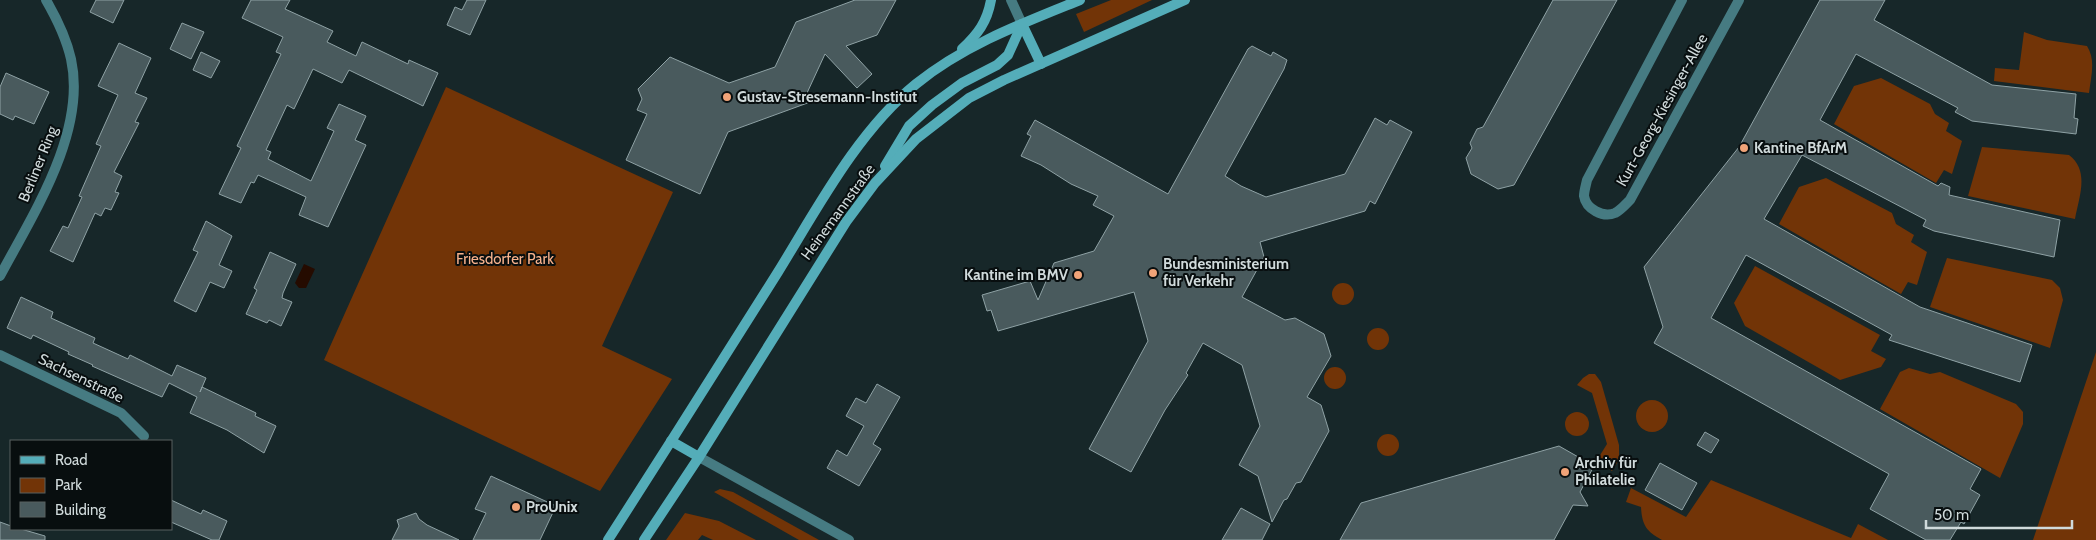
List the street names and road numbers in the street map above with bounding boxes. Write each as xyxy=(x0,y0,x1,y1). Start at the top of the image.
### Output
street label: Kurt-Georg-Kiesinger-Allee xyxy=(1613,30,1712,189)
street label: Berliner Ring xyxy=(15,123,62,205)
street label: Heinemannstraße xyxy=(797,160,879,263)
street label: Sachsenstraße xyxy=(35,350,127,407)

